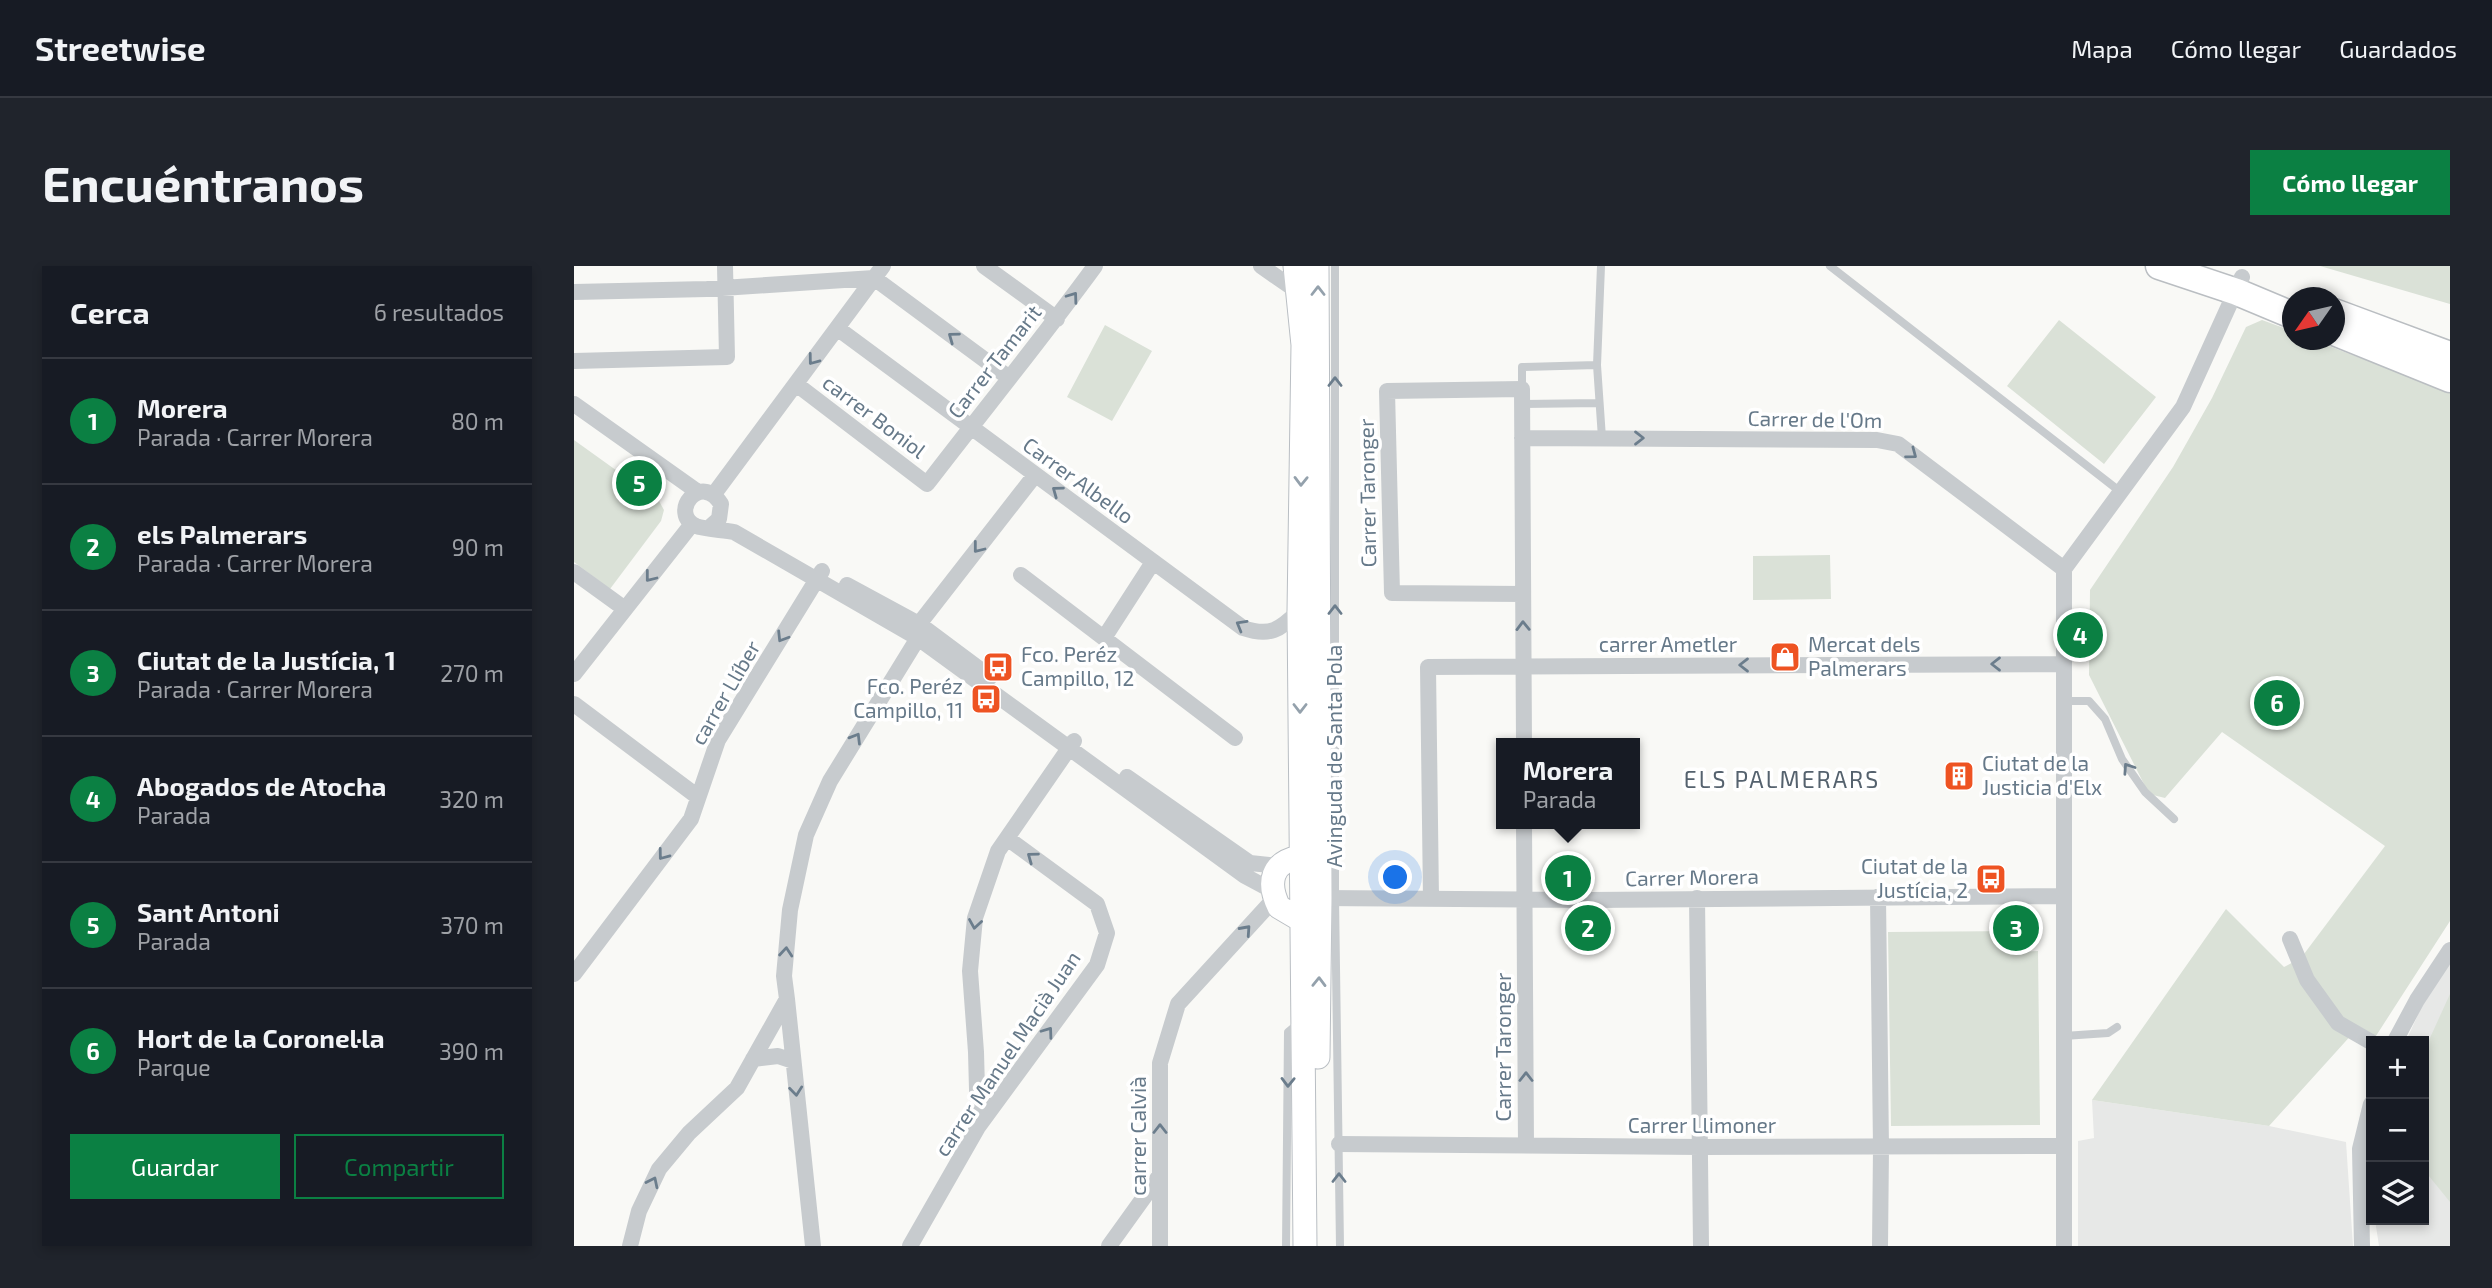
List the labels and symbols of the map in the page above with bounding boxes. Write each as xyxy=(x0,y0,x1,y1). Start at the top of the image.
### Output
one-way arrow xyxy=(1310,285,1326,296)
north arrow xyxy=(2282,287,2345,350)
one-way arrow xyxy=(1065,292,1077,304)
street label: Carrer Tamarit xyxy=(942,299,1046,423)
one-way arrow xyxy=(949,333,961,345)
one-way arrow xyxy=(809,352,821,365)
street label: carrer Boniol xyxy=(818,369,932,463)
one-way arrow xyxy=(1327,376,1343,387)
street label: Carrer de l'Om xyxy=(1747,405,1883,432)
street label: Carrer Taronger xyxy=(1353,418,1380,568)
one-way arrow xyxy=(1635,430,1645,446)
street label: Carrer Albello xyxy=(1019,431,1139,528)
one-way arrow xyxy=(1904,446,1917,459)
pin: 5 xyxy=(616,457,662,509)
one-way arrow xyxy=(1294,475,1309,486)
one-way arrow xyxy=(1052,487,1065,499)
one-way arrow xyxy=(973,540,986,553)
one-way arrow xyxy=(645,570,658,582)
one-way arrow xyxy=(1327,604,1343,614)
pin: 4 xyxy=(2057,609,2103,661)
one-way arrow xyxy=(1235,620,1248,633)
one-way arrow xyxy=(1516,620,1531,631)
one-way arrow xyxy=(777,630,790,643)
street label: carrer Ametler xyxy=(1599,631,1738,656)
place label: Mercat dels Palmerars xyxy=(1808,631,1921,680)
street label: carrer Llíber xyxy=(685,635,765,749)
shop icon: Mercat dels Palmerars xyxy=(1768,640,1802,674)
place label: Fco. Peréz Campillo, 12 xyxy=(1021,641,1134,690)
street label: Avinguda de Santa Pola xyxy=(1321,645,1346,867)
bus stop icon: Fco. Peréz Campillo, 12 xyxy=(981,650,1015,684)
one-way arrow xyxy=(1990,657,2001,672)
one-way arrow xyxy=(1738,658,1749,673)
place label: Fco. Peréz Campillo, 11 xyxy=(853,673,963,722)
pin: 6 xyxy=(2254,677,2300,729)
bus stop icon: Fco. Peréz Campillo, 11 xyxy=(969,682,1003,716)
one-way arrow xyxy=(1292,703,1308,714)
one-way arrow xyxy=(847,733,860,746)
place label: Ciutat de la Justicia d'Elx xyxy=(1982,750,2102,799)
building icon: Ciutat de la Justicia d'Elx xyxy=(1942,759,1976,793)
one-way arrow xyxy=(2124,763,2137,776)
district label: ELS PALMERARS xyxy=(1684,765,1880,793)
one-way arrow xyxy=(659,847,672,860)
pin: 1 xyxy=(1545,852,1591,904)
one-way arrow xyxy=(1027,853,1040,865)
place label: Ciutat de la Justícia, 2 xyxy=(1861,853,1968,902)
your location xyxy=(1378,860,1412,894)
bus stop icon: Ciutat de la Justícia, 2 xyxy=(1974,862,2008,896)
street label: Carrer Morera xyxy=(1625,863,1759,890)
pin: 2 xyxy=(1565,902,1611,954)
pin: 3 xyxy=(1993,902,2039,954)
one-way arrow xyxy=(968,919,983,930)
one-way arrow xyxy=(1237,925,1250,938)
one-way arrow xyxy=(778,946,793,957)
street label: carrer Manuel Macià Juan xyxy=(929,946,1085,1161)
street label: Carrer Taronger xyxy=(1490,972,1515,1121)
one-way arrow xyxy=(1311,976,1327,987)
one-way arrow xyxy=(1040,1028,1052,1040)
one-way arrow xyxy=(1518,1071,1534,1081)
street label: carrer Calvià xyxy=(1125,1076,1150,1196)
one-way arrow xyxy=(1280,1077,1295,1088)
one-way arrow xyxy=(789,1085,804,1097)
street label: Carrer Llimoner xyxy=(1628,1112,1777,1137)
one-way arrow xyxy=(1152,1123,1168,1134)
one-way arrow xyxy=(1331,1172,1347,1183)
one-way arrow xyxy=(644,1177,658,1189)

